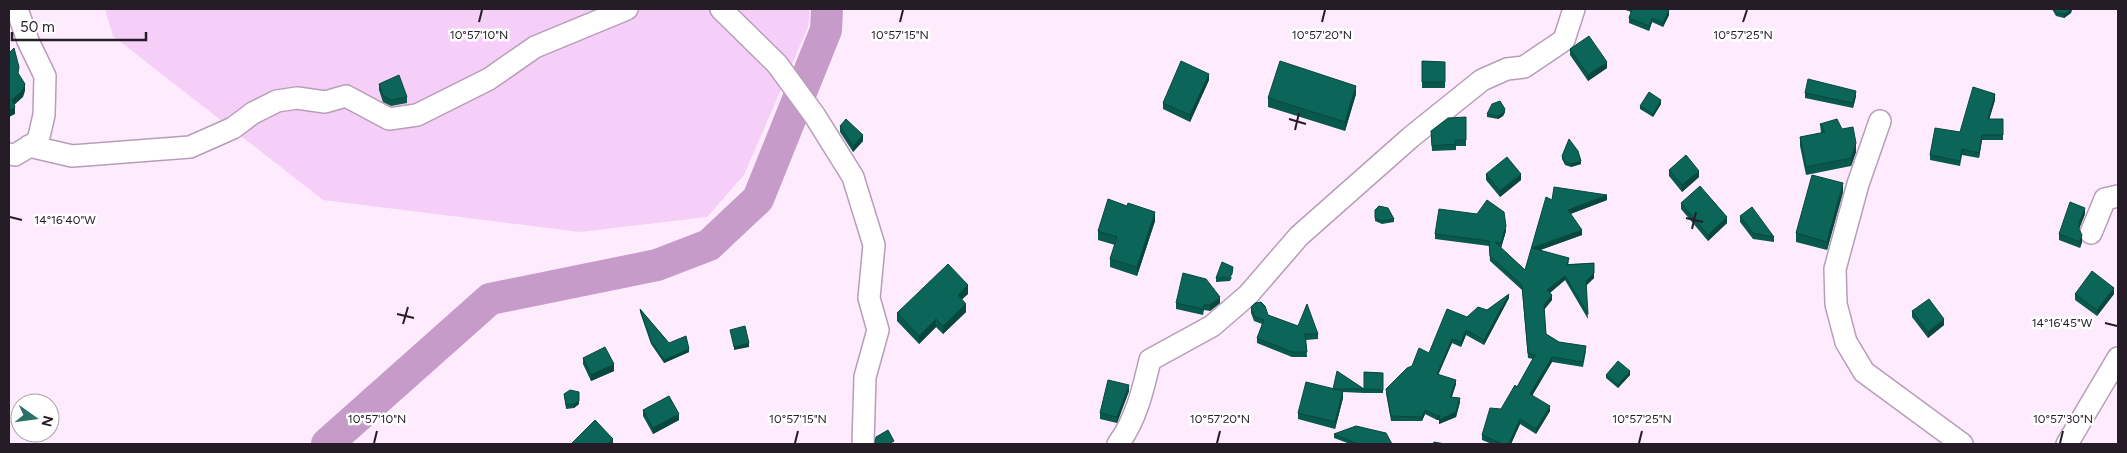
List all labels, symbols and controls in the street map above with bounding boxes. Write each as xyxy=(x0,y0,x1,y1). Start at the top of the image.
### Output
scale bar xyxy=(12,10,146,42)
text: 50 m xyxy=(20,18,55,36)
text: 10°57'10"N xyxy=(450,28,508,42)
text: 10°57'15"N xyxy=(871,28,929,42)
text: 10°57'20"N xyxy=(1292,28,1352,42)
text: 10°57'25"N xyxy=(1713,28,1773,42)
text: 14°16'40"W xyxy=(34,213,96,227)
text: 14°16'45"W xyxy=(2032,316,2093,330)
north arrow xyxy=(10,393,60,443)
text: 10°57'10"N xyxy=(348,412,406,426)
text: 10°57'15"N xyxy=(769,412,827,426)
text: 10°57'20"N xyxy=(1190,412,1250,426)
text: 10°57'25"N xyxy=(1612,412,1672,426)
text: 10°57'30"N xyxy=(2033,412,2093,426)
text: N xyxy=(38,414,57,428)

